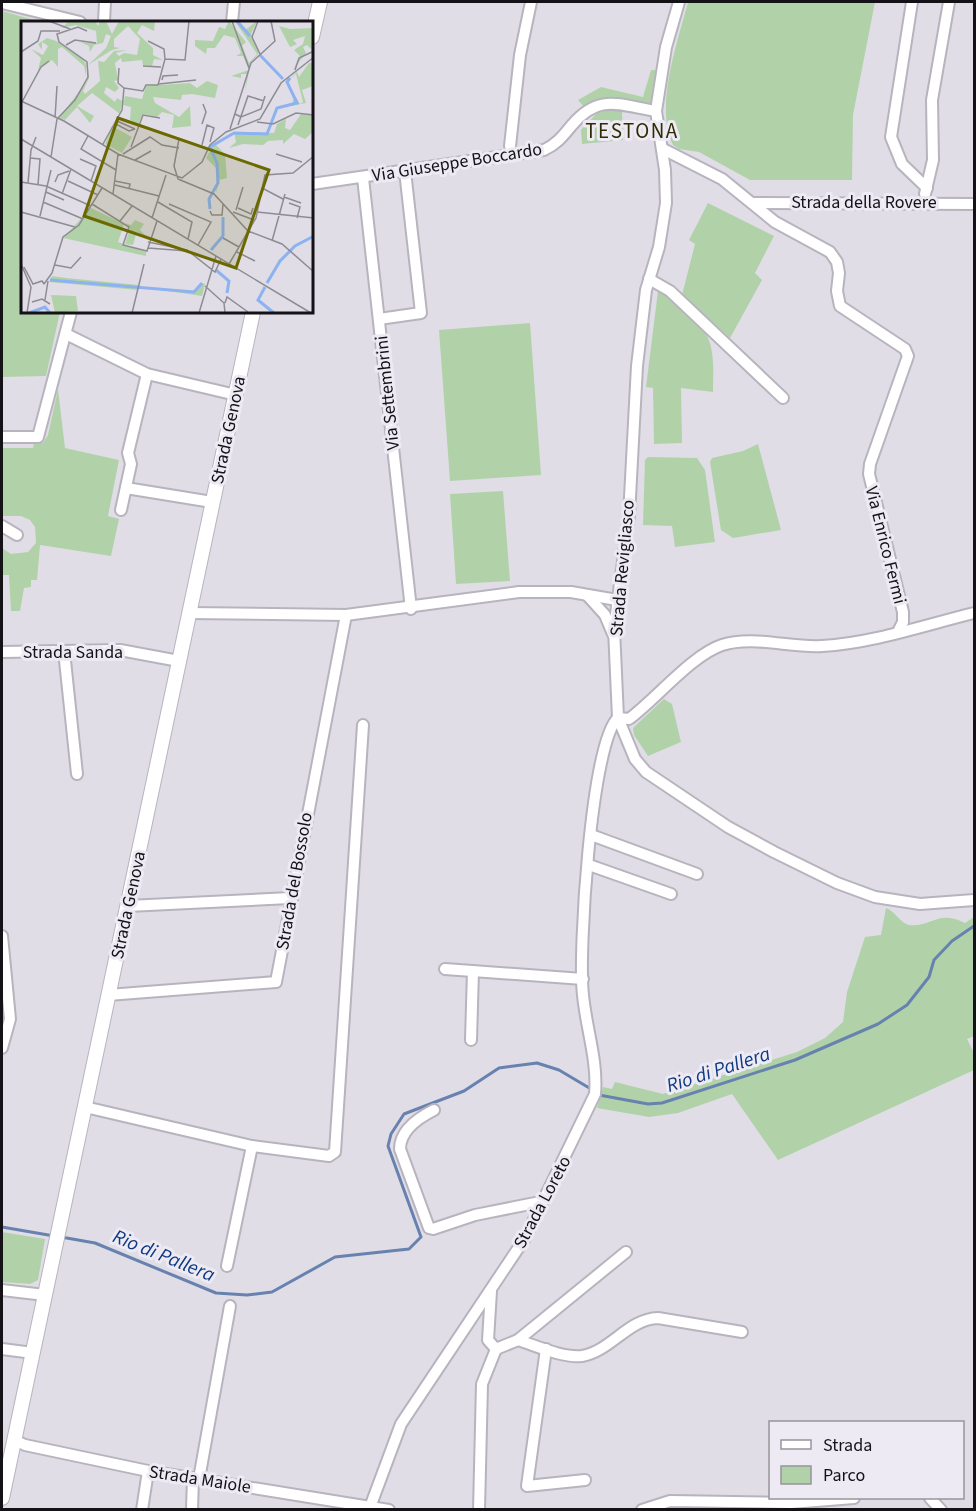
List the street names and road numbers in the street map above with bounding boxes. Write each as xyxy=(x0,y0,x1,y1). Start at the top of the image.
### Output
street label: Via Giuseppe Boccardo xyxy=(370,137,544,188)
street label: Strada della Rovere xyxy=(791,190,937,215)
street label: Via Settembrini xyxy=(369,334,406,451)
street label: Strada Genova xyxy=(205,374,252,486)
street label: Via Enrico Fermi xyxy=(859,484,912,607)
street label: Strada Revigliasco xyxy=(604,499,641,637)
street label: Strada Sanda xyxy=(23,640,123,665)
street label: Strada del Bossolo xyxy=(270,810,319,952)
street label: Strada Genova xyxy=(105,849,152,961)
street label: Strada Loreto xyxy=(508,1152,577,1253)
street label: Strada Maiole xyxy=(147,1459,253,1500)

